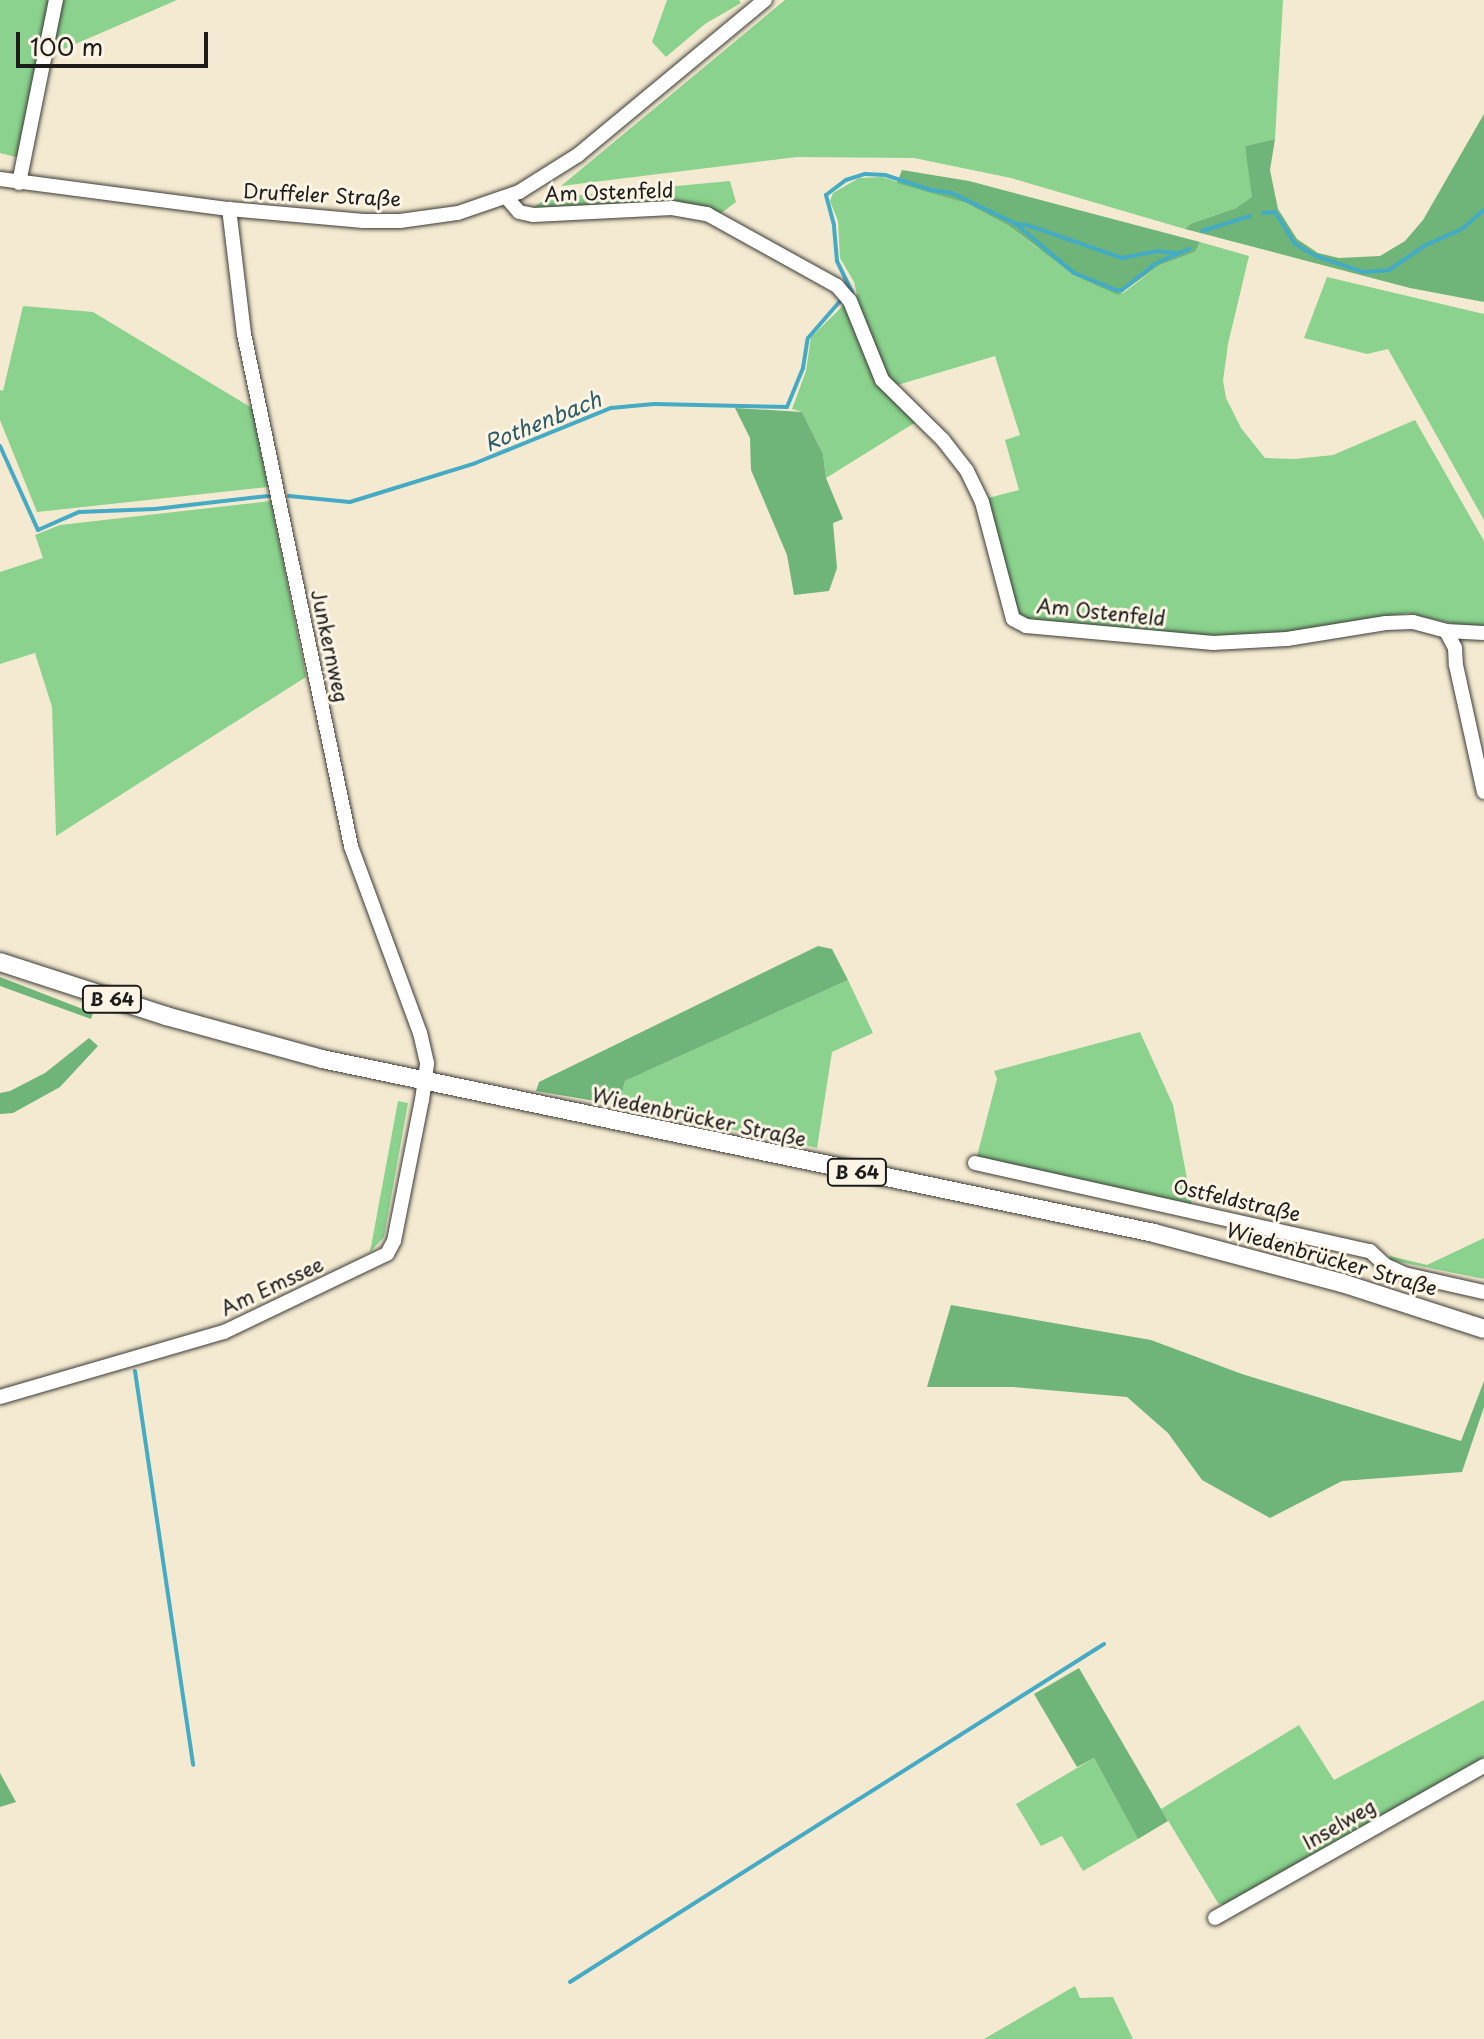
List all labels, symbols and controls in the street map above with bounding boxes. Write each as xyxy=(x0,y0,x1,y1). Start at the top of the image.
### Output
scale bar xyxy=(20,16,212,66)
text: 100 m xyxy=(30,28,103,64)
street label: Am Ostenfeld xyxy=(543,178,675,206)
street label: Druffeler Straße xyxy=(241,179,403,211)
water label: Rothenbach xyxy=(480,385,604,455)
street label: Junkernweg xyxy=(306,587,354,705)
street label: Am Ostenfeld xyxy=(1034,593,1168,631)
road number: B 64 xyxy=(82,985,142,1013)
street label: Wiedenbrücker Straße xyxy=(590,1083,808,1151)
road number: B 64 xyxy=(827,1158,887,1186)
street label: Ostfeldstraße xyxy=(1171,1174,1303,1226)
street label: Wiedenbrücker Straße xyxy=(1224,1217,1440,1301)
street label: Am Emssee xyxy=(217,1252,327,1320)
street label: Inselweg xyxy=(1298,1793,1380,1855)

